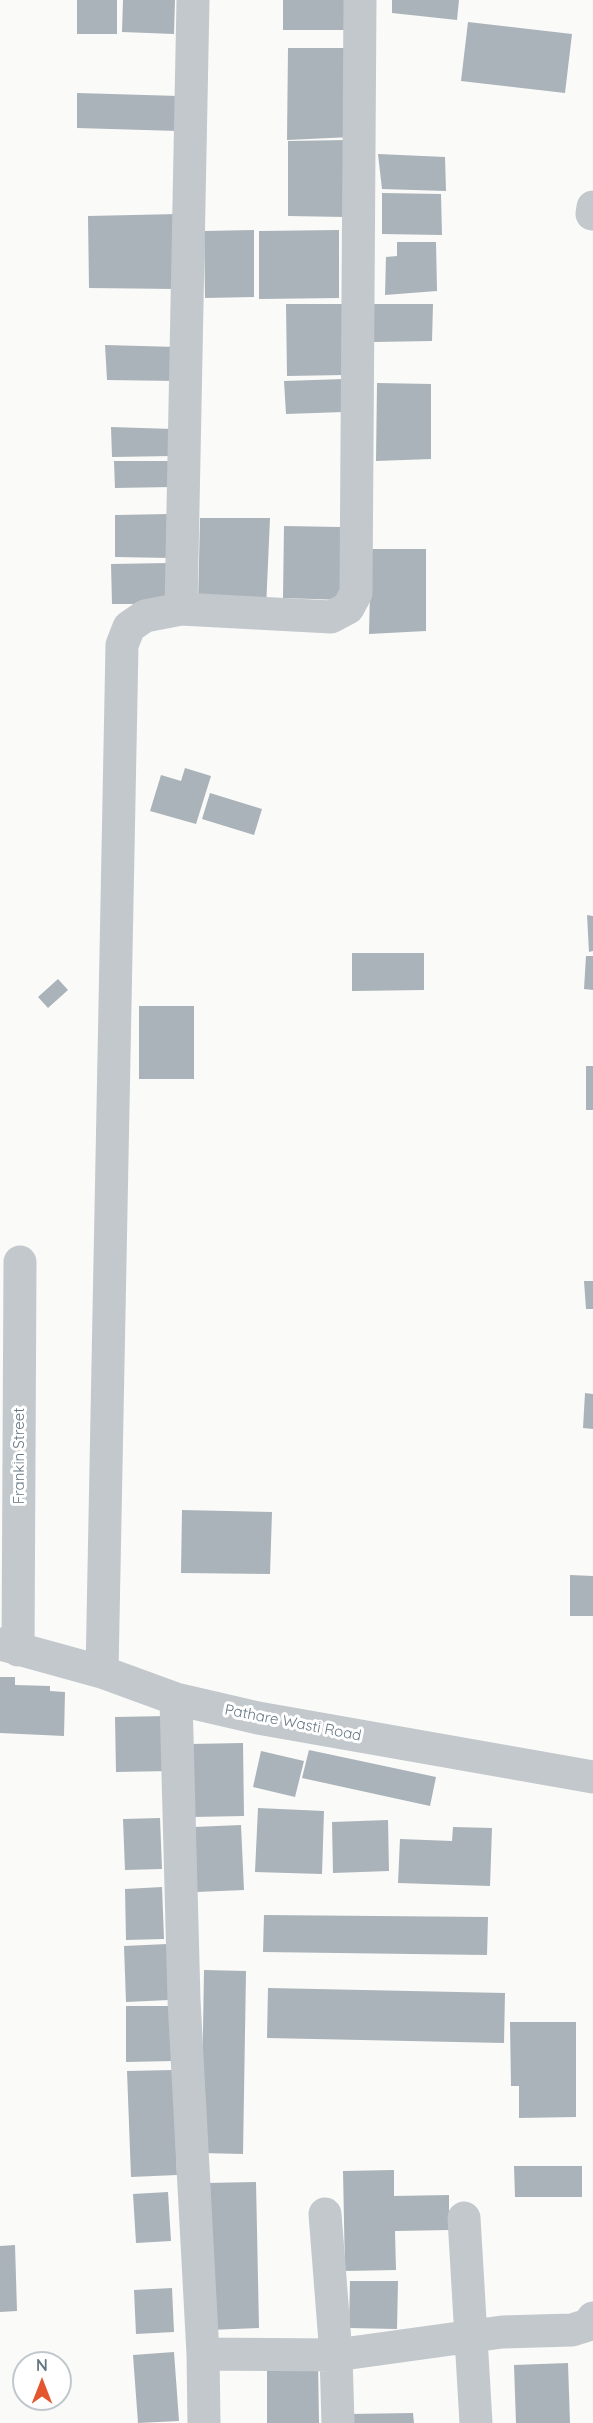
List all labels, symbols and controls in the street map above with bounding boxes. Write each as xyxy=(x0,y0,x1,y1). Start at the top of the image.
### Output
street label: Frankin Street xyxy=(10,1408,28,1504)
street label: Pathare Wasti Road xyxy=(223,1701,363,1745)
north arrow xyxy=(12,2351,72,2411)
text: N xyxy=(36,2355,48,2375)

